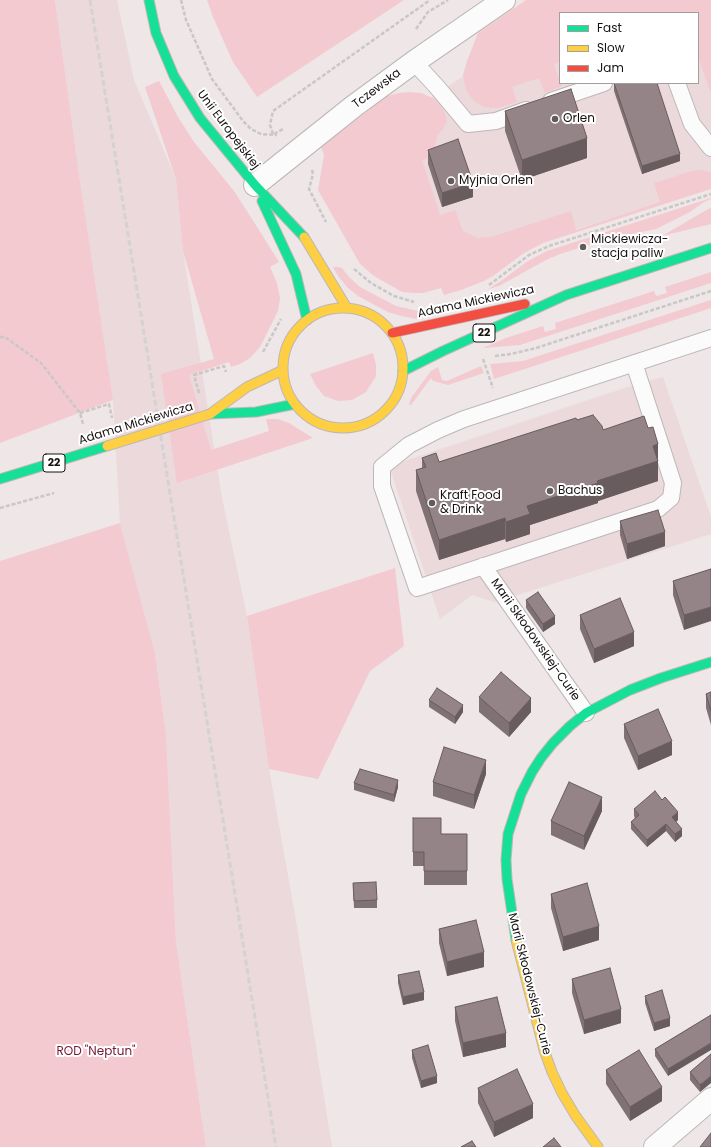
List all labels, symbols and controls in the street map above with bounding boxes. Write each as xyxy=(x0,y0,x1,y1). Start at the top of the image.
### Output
legend xyxy=(559,12,699,84)
text: Fast xyxy=(597,19,622,36)
text: Slow xyxy=(597,39,625,56)
text: Jam xyxy=(597,59,624,76)
street label: Tczewska xyxy=(350,66,404,112)
street label: Unii Europejskiej xyxy=(194,88,262,172)
place label: Orlen xyxy=(563,112,595,126)
marker: Orlen xyxy=(550,114,560,124)
place label: Myjnia Orlen xyxy=(459,174,533,188)
marker: Myjnia Orlen xyxy=(446,176,456,186)
place label: Mickiewicza- stacja paliw xyxy=(591,233,668,261)
marker: Mickiewicza- stacja paliw xyxy=(578,242,588,252)
street label: Adama Mickiewicza xyxy=(416,283,536,321)
road number: 22 xyxy=(473,324,495,342)
street label: Adama Mickiewicza xyxy=(77,400,195,448)
road number: 22 xyxy=(43,454,65,472)
place label: Bachus xyxy=(558,484,602,498)
marker: Bachus xyxy=(545,486,555,496)
place label: Kraft Food & Drink xyxy=(440,489,501,517)
marker: Kraft Food & Drink xyxy=(427,498,437,508)
street label: Marii Skłodowskiej-Curie xyxy=(487,576,583,704)
street label: Marii Skłodowskiej-Curie xyxy=(504,912,554,1056)
park label: ROD "Neptun" xyxy=(56,1045,136,1059)

